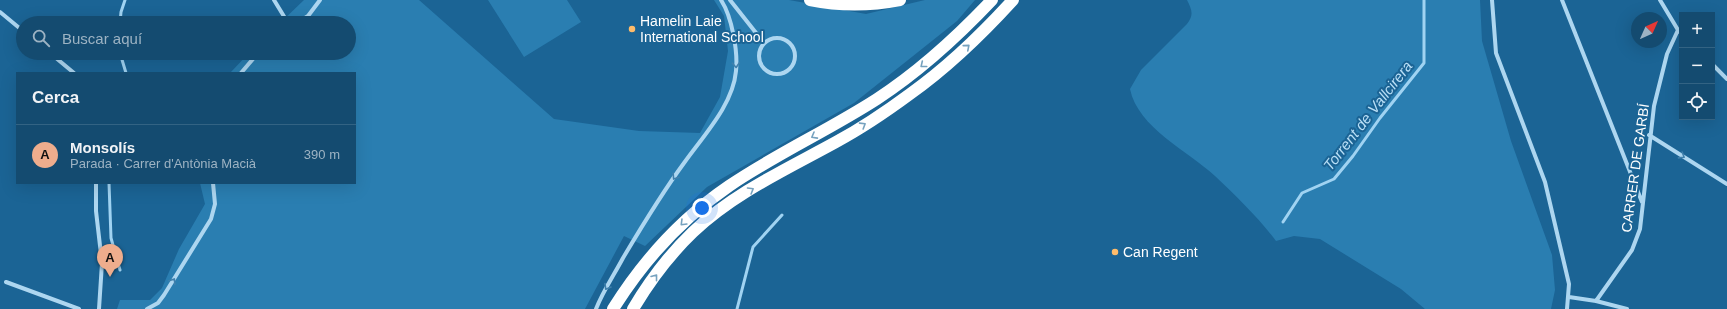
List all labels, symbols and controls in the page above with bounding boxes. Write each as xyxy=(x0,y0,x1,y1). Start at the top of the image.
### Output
north arrow xyxy=(1631,12,1667,48)
map controls xyxy=(1679,12,1715,120)
button: + xyxy=(1679,12,1715,48)
place label: Hamelin Laie International School xyxy=(640,13,764,45)
search box xyxy=(16,16,356,60)
marker: Hamelin Laie International School xyxy=(627,24,637,34)
icon: search xyxy=(30,27,52,49)
text: Buscar aquí xyxy=(62,30,142,47)
one-way arrow xyxy=(962,45,970,52)
button: − xyxy=(1679,48,1715,84)
water label: Torrent de Vallcirera xyxy=(1320,58,1416,174)
one-way arrow xyxy=(920,61,927,68)
one-way arrow xyxy=(732,62,740,68)
button: locate xyxy=(1679,84,1715,120)
text: Cerca xyxy=(32,88,79,107)
street label: CARRER DE GARBÍ xyxy=(1618,102,1652,233)
one-way arrow xyxy=(859,122,866,130)
one-way arrow xyxy=(811,132,818,139)
text: Monsolís xyxy=(70,139,135,156)
text: A xyxy=(40,147,50,162)
text: 390 m xyxy=(304,147,340,162)
one-way arrow xyxy=(1678,152,1685,159)
text: Parada · Carrer d'Antònia Macià xyxy=(70,156,256,171)
one-way arrow xyxy=(672,173,679,180)
one-way arrow xyxy=(747,187,754,194)
your location xyxy=(692,198,712,218)
one-way arrow xyxy=(680,218,688,226)
pin: A xyxy=(97,244,123,277)
place label: Can Regent xyxy=(1123,244,1198,260)
marker: Can Regent xyxy=(1110,247,1120,257)
one-way arrow xyxy=(651,274,658,281)
one-way arrow xyxy=(169,278,176,285)
one-way arrow xyxy=(604,283,611,290)

